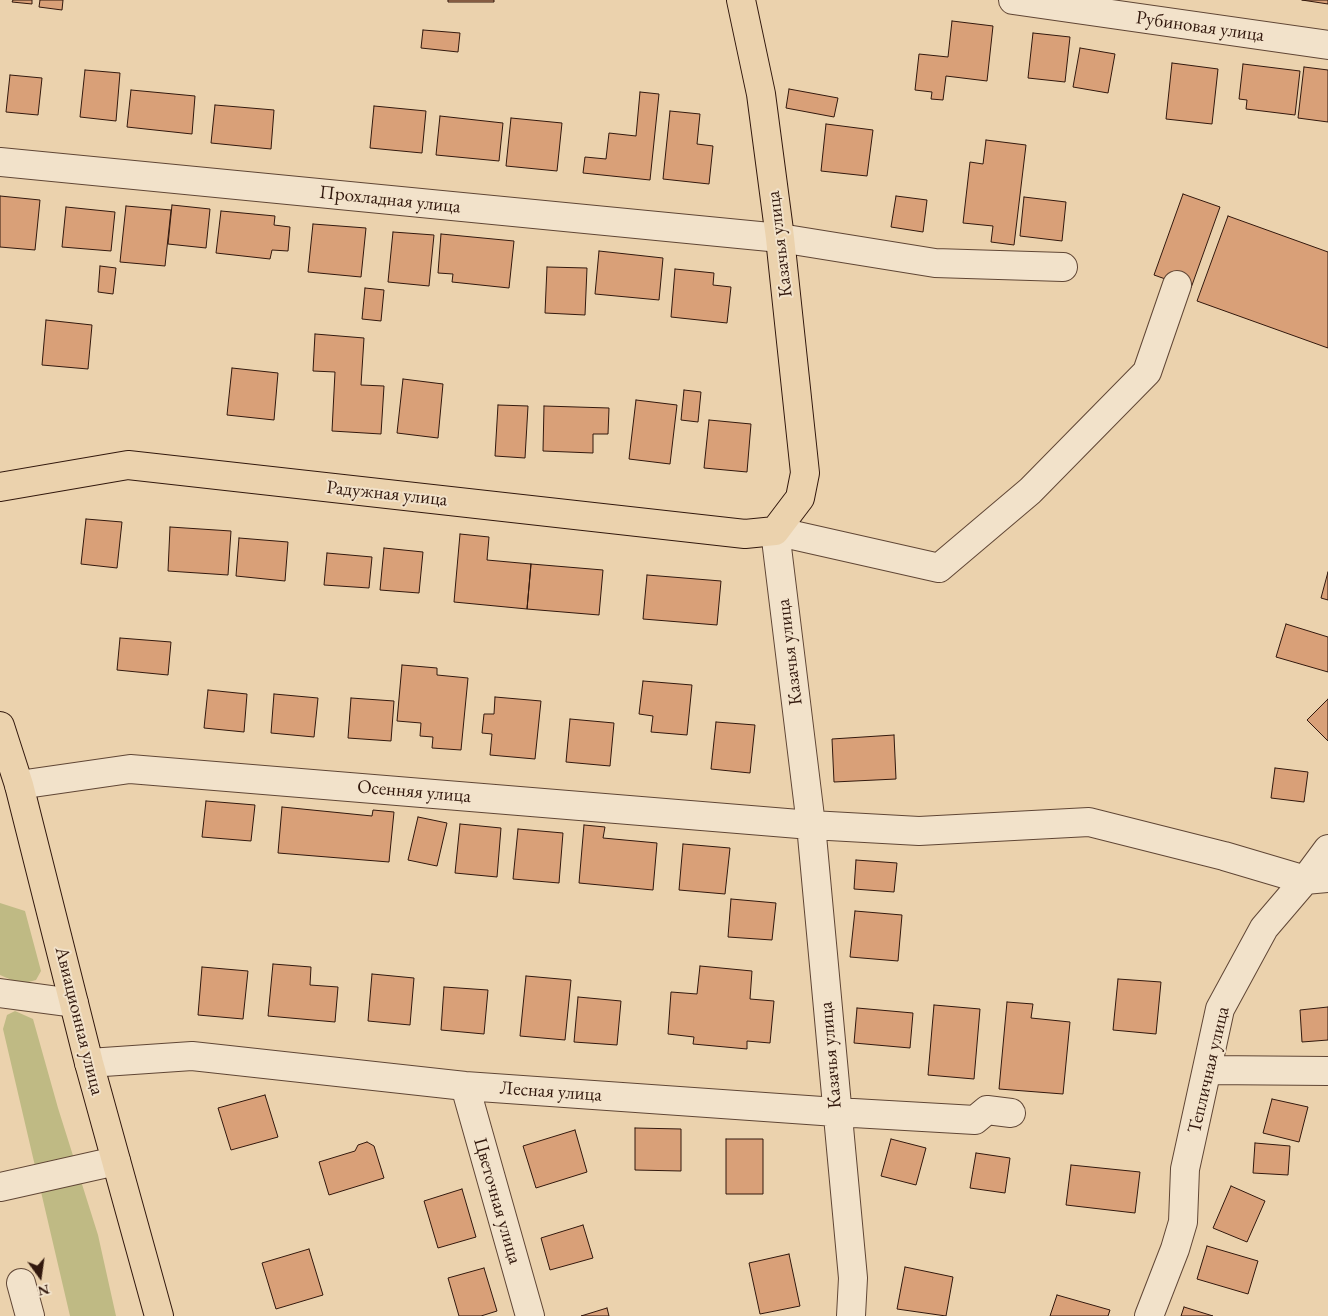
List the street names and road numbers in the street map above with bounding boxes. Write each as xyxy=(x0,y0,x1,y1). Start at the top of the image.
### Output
street label: Рубиновая улица xyxy=(1134,7,1266,47)
street label: Прохладная улица xyxy=(318,181,462,219)
street label: Казачья улица xyxy=(762,189,798,299)
street label: Радужная улица xyxy=(325,476,449,512)
street label: Казачья улица xyxy=(772,597,808,707)
street label: Осенняя улица xyxy=(356,776,472,808)
street label: Авиационная улица xyxy=(50,944,108,1098)
street label: Казачья улица xyxy=(815,1001,847,1109)
street label: Тепличная улица xyxy=(1183,1004,1235,1136)
street label: Лесная улица xyxy=(499,1077,603,1107)
street label: Цветочная улица xyxy=(468,1135,526,1267)

